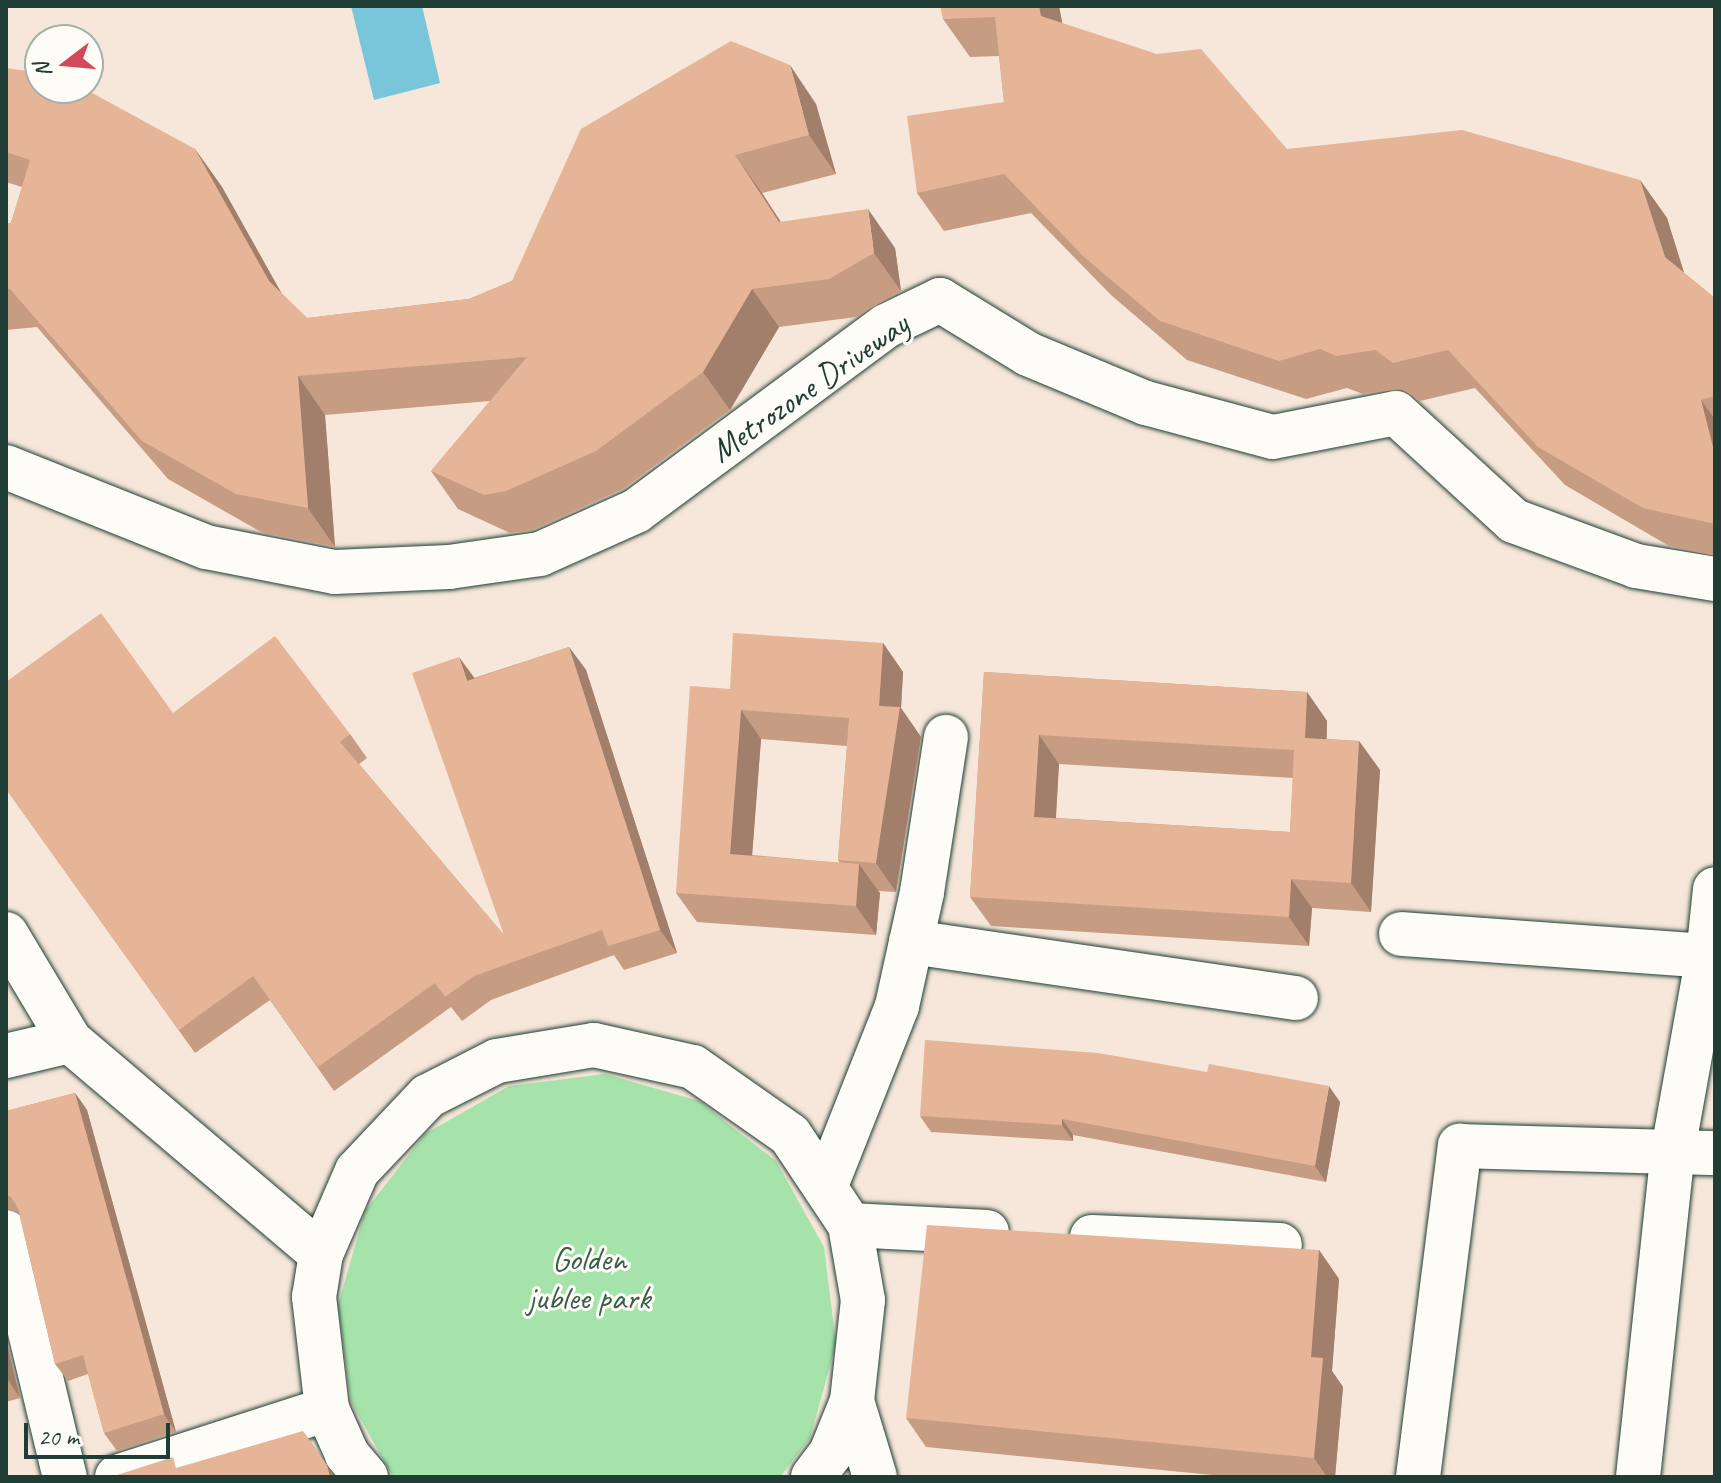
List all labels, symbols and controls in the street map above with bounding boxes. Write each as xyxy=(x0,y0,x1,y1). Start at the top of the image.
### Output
north arrow xyxy=(24,24,104,104)
text: N xyxy=(28,60,58,80)
street label: Metrozone Driveway xyxy=(702,304,916,470)
park label: Golden jublee park xyxy=(528,1238,650,1318)
scale bar xyxy=(28,1407,174,1457)
text: 20 m xyxy=(38,1422,79,1452)

